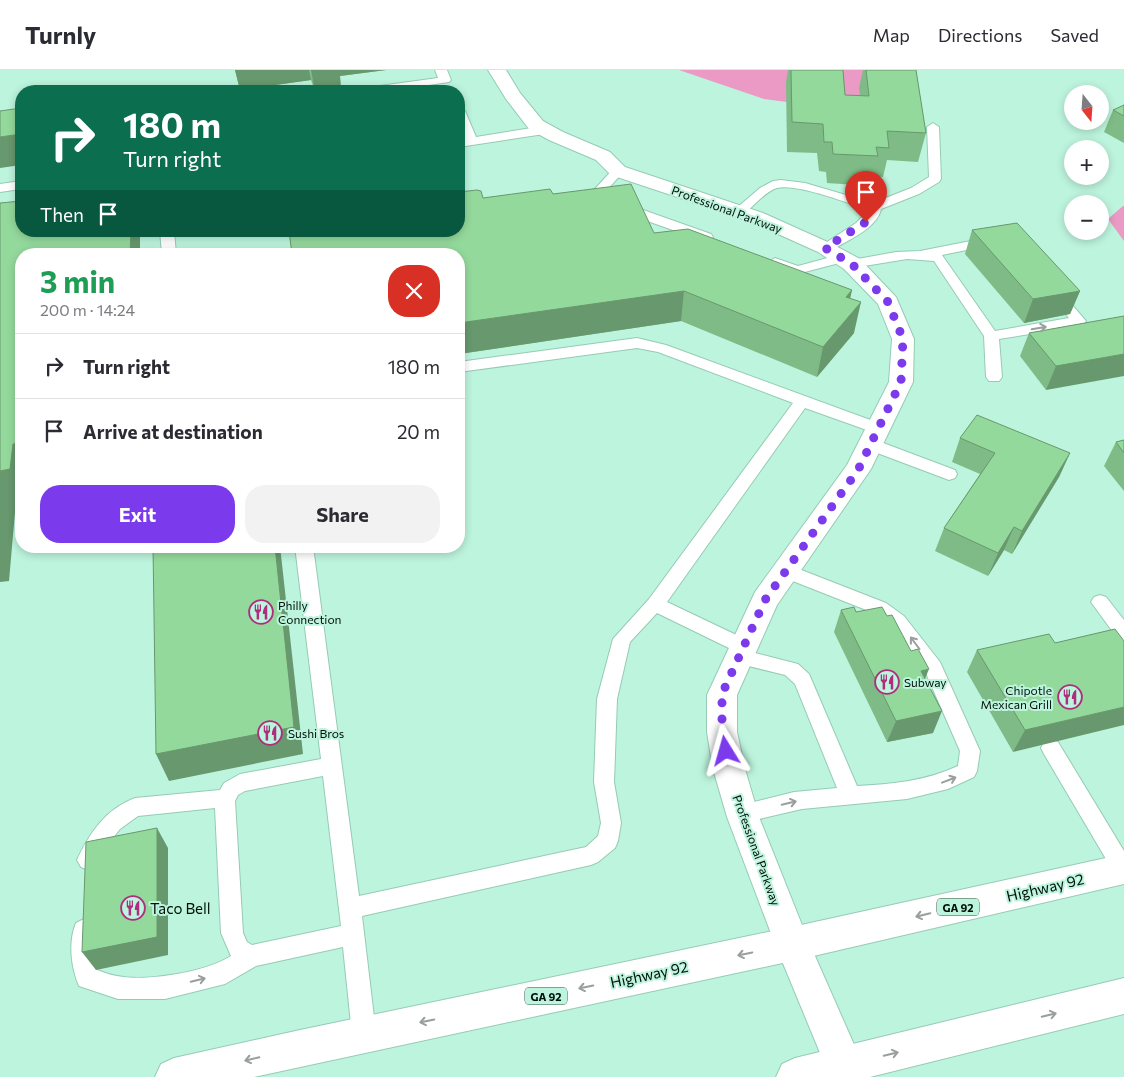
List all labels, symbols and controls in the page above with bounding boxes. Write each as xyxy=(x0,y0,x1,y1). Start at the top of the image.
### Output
text: Turnly xyxy=(25,20,96,49)
text: Map xyxy=(873,24,910,46)
text: Directions xyxy=(938,24,1022,46)
text: Saved xyxy=(1050,24,1099,46)
north arrow xyxy=(1064,85,1109,130)
map controls xyxy=(1064,85,1109,240)
text: 180 m xyxy=(123,102,221,145)
icon: right xyxy=(40,105,105,170)
button: + xyxy=(1064,140,1109,185)
text: Turn right xyxy=(123,145,221,172)
pin xyxy=(845,171,887,222)
icon: arrive xyxy=(852,178,880,206)
street label: Professional Parkway xyxy=(670,182,784,236)
button: − xyxy=(1064,195,1109,240)
icon: arrive xyxy=(94,200,122,228)
text: Then xyxy=(40,203,84,226)
text: 3 min xyxy=(40,262,115,299)
button: close xyxy=(388,265,440,317)
text: 200 m · 14:24 xyxy=(40,300,135,319)
one-way arrow xyxy=(1031,322,1047,332)
icon: right xyxy=(40,352,68,380)
text: Turn right xyxy=(83,355,170,378)
text: 180 m xyxy=(388,355,440,378)
icon: arrive xyxy=(40,417,68,445)
text: Arrive at destination xyxy=(83,420,263,443)
text: 20 m xyxy=(397,420,440,443)
button: Exit xyxy=(40,485,235,543)
button: Share xyxy=(245,485,440,543)
place label: Philly Connection xyxy=(278,598,341,626)
restaurant icon: Philly Connection xyxy=(248,599,274,625)
one-way arrow xyxy=(909,637,920,650)
restaurant icon: Subway xyxy=(874,669,900,695)
place label: Subway xyxy=(904,675,947,689)
place label: Chipotle Mexican Grill xyxy=(981,683,1052,711)
restaurant icon: Chipotle Mexican Grill xyxy=(1057,684,1083,710)
restaurant icon: Sushi Bros xyxy=(257,720,283,746)
position arrow xyxy=(699,724,751,776)
place label: Sushi Bros xyxy=(288,726,344,740)
one-way arrow xyxy=(941,775,957,784)
street label: Professional Parkway xyxy=(730,793,784,907)
one-way arrow xyxy=(781,798,797,807)
street label: Highway 92 xyxy=(1004,869,1086,905)
restaurant icon: Taco Bell xyxy=(120,895,146,921)
place label: Taco Bell xyxy=(150,899,211,917)
road number: GA 92 xyxy=(937,899,979,916)
one-way arrow xyxy=(915,911,931,920)
one-way arrow xyxy=(737,950,753,959)
street label: Highway 92 xyxy=(608,957,690,991)
one-way arrow xyxy=(189,975,205,984)
one-way arrow xyxy=(578,983,594,993)
road number: GA 92 xyxy=(525,988,567,1004)
one-way arrow xyxy=(1041,1010,1057,1019)
one-way arrow xyxy=(419,1017,435,1026)
one-way arrow xyxy=(883,1049,899,1058)
one-way arrow xyxy=(245,1055,261,1064)

